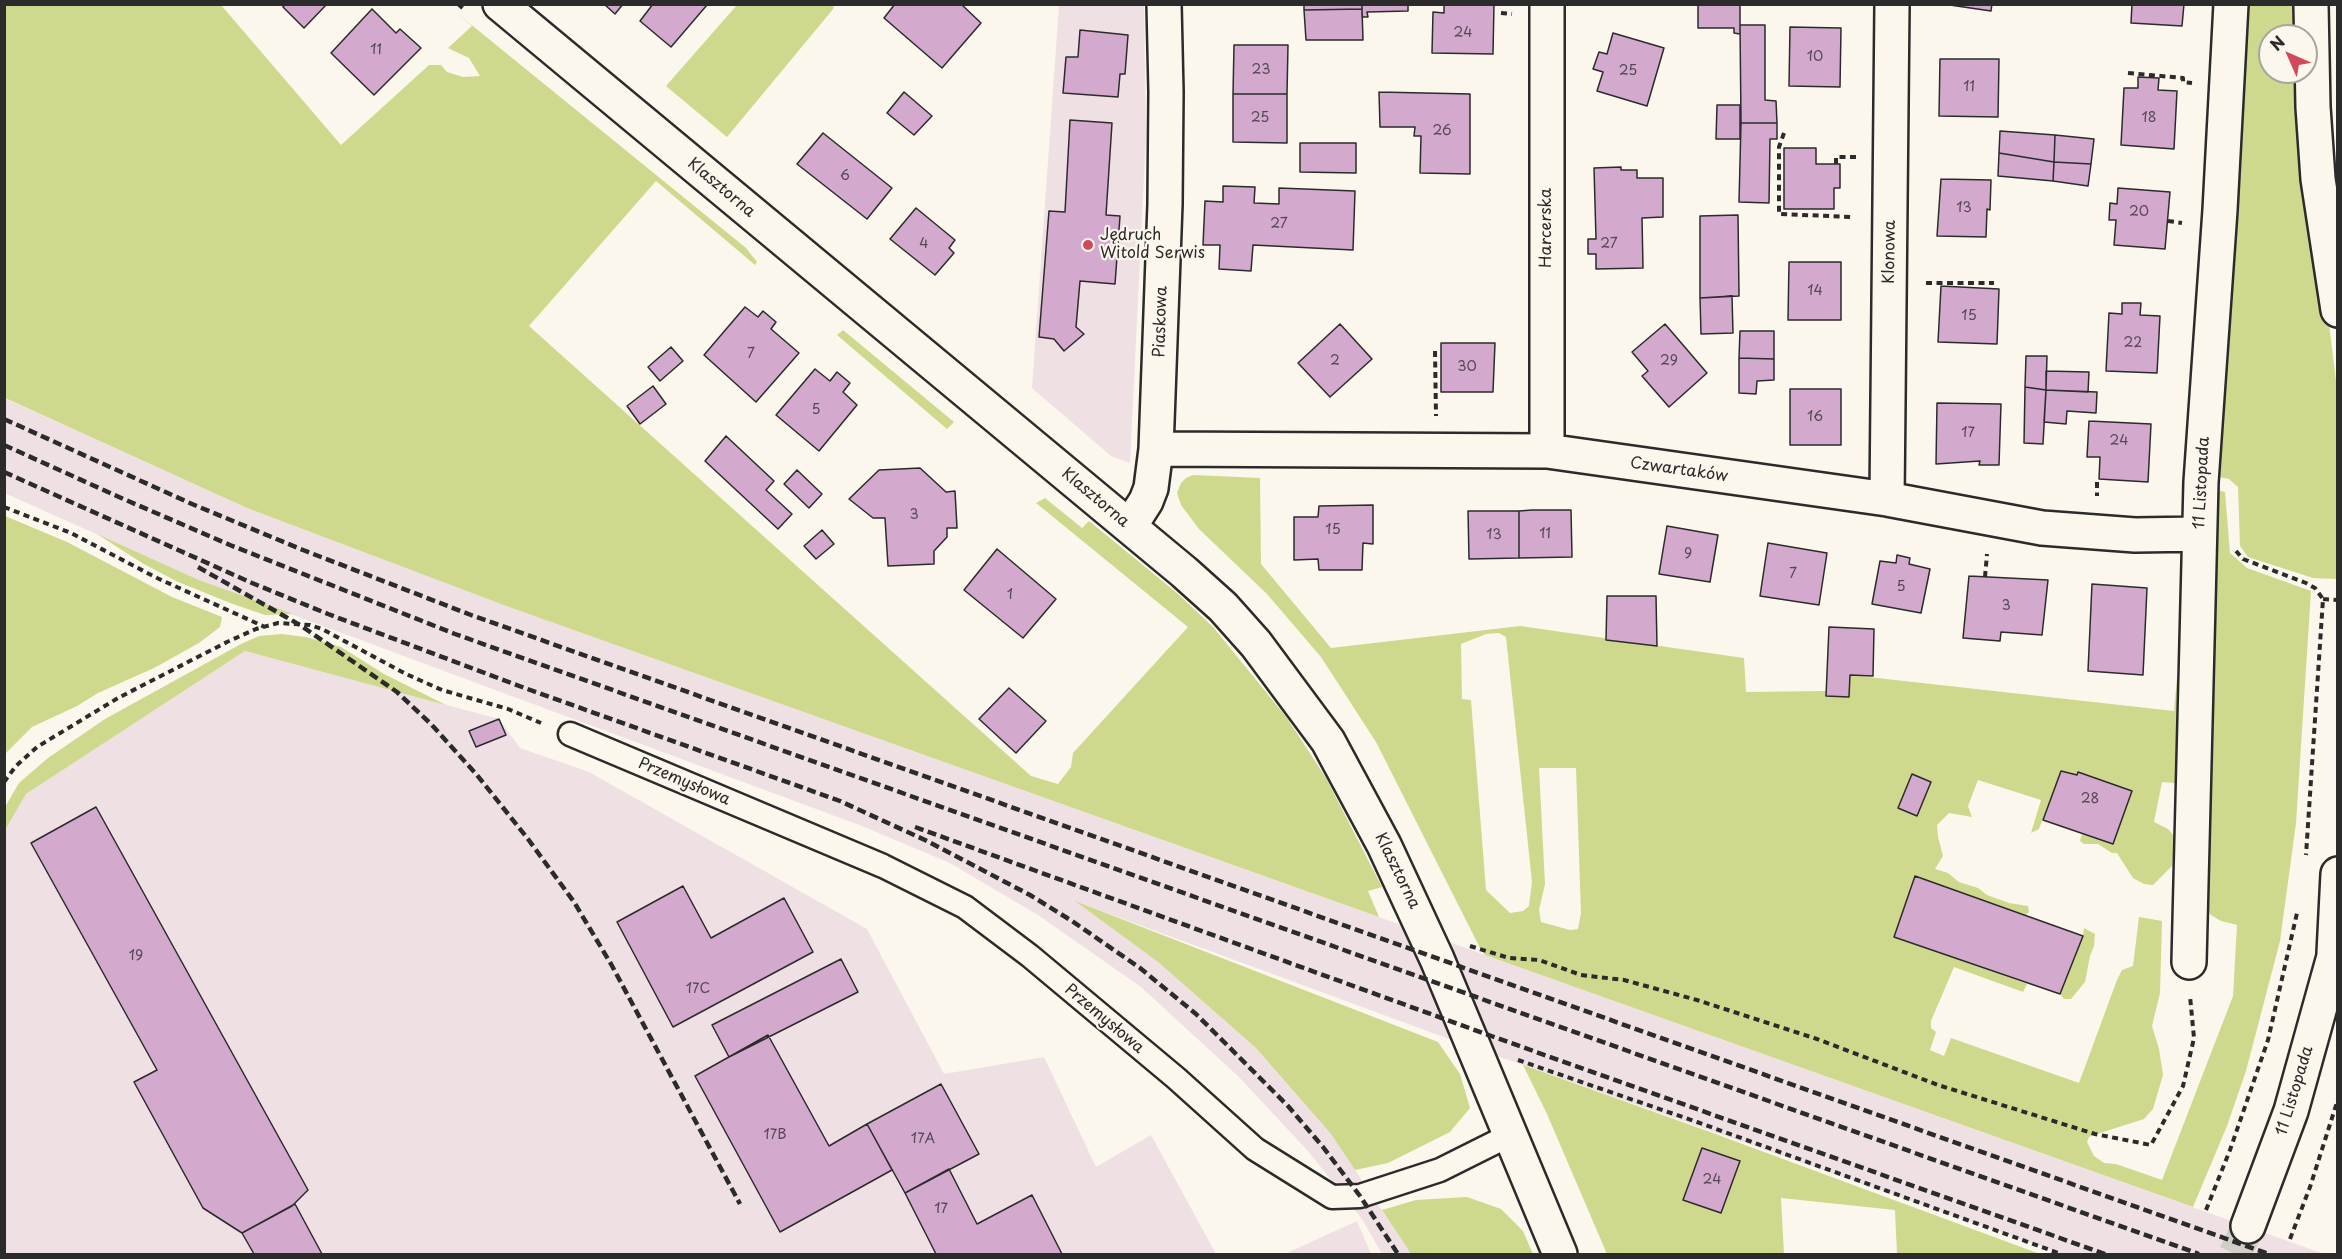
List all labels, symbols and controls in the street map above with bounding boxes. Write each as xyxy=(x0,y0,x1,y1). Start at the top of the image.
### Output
north arrow xyxy=(2258,24,2318,84)
house number: 24 xyxy=(1454,25,1472,41)
text: N xyxy=(2264,30,2290,56)
house number: 11 xyxy=(370,42,382,58)
house number: 10 xyxy=(1807,49,1823,65)
house number: 23 xyxy=(1252,62,1270,78)
house number: 25 xyxy=(1619,63,1637,79)
house number: 11 xyxy=(1963,79,1975,95)
house number: 25 xyxy=(1251,110,1269,126)
house number: 18 xyxy=(2141,110,2157,126)
house number: 26 xyxy=(1432,123,1452,139)
street label: Klasztorna xyxy=(683,154,759,222)
house number: 6 xyxy=(840,168,850,184)
street label: Harcerska xyxy=(1537,188,1557,268)
house number: 13 xyxy=(1956,200,1972,216)
house number: 20 xyxy=(2129,204,2149,220)
house number: 27 xyxy=(1270,216,1288,232)
street label: Klonowa xyxy=(1880,220,1900,284)
place label: Jędruch Witold Serwis xyxy=(1100,226,1205,264)
house number: 4 xyxy=(919,236,929,252)
house number: 27 xyxy=(1600,236,1618,252)
marker: Jędruch Witold Serwis xyxy=(1081,238,1095,252)
house number: 14 xyxy=(1807,283,1823,299)
street label: Piaskowa xyxy=(1150,286,1172,358)
house number: 15 xyxy=(1961,308,1977,324)
house number: 22 xyxy=(2124,335,2142,351)
house number: 7 xyxy=(747,346,755,362)
house number: 2 xyxy=(1330,353,1340,369)
house number: 29 xyxy=(1660,353,1678,369)
house number: 30 xyxy=(1457,359,1477,375)
house number: 5 xyxy=(811,402,821,418)
house number: 16 xyxy=(1807,409,1823,425)
house number: 17 xyxy=(1961,425,1975,441)
house number: 24 xyxy=(2110,433,2128,449)
street label: 11 Listopada xyxy=(2190,436,2214,530)
street label: Czwartaków xyxy=(1629,454,1729,486)
street label: Klasztorna xyxy=(1057,464,1133,532)
house number: 3 xyxy=(909,507,919,523)
house number: 15 xyxy=(1325,522,1341,538)
house number: 11 xyxy=(1539,526,1551,542)
house number: 13 xyxy=(1486,527,1502,543)
house number: 9 xyxy=(1684,546,1692,562)
house number: 7 xyxy=(1789,566,1797,582)
house number: 5 xyxy=(1896,579,1906,595)
house number: 1 xyxy=(1007,587,1013,603)
house number: 3 xyxy=(2001,598,2011,614)
street label: Przemysłowa xyxy=(635,754,733,810)
house number: 28 xyxy=(2081,791,2099,807)
street label: Klasztorna xyxy=(1370,830,1424,912)
house number: 19 xyxy=(129,948,143,964)
street label: Przemysłowa xyxy=(1060,980,1148,1058)
house number: 17C xyxy=(686,981,710,997)
street label: 11 Listopada xyxy=(2272,1044,2318,1138)
house number: 17B xyxy=(763,1127,787,1143)
house number: 17A xyxy=(911,1131,935,1147)
house number: 24 xyxy=(1703,1172,1721,1188)
house number: 17 xyxy=(934,1201,948,1217)

